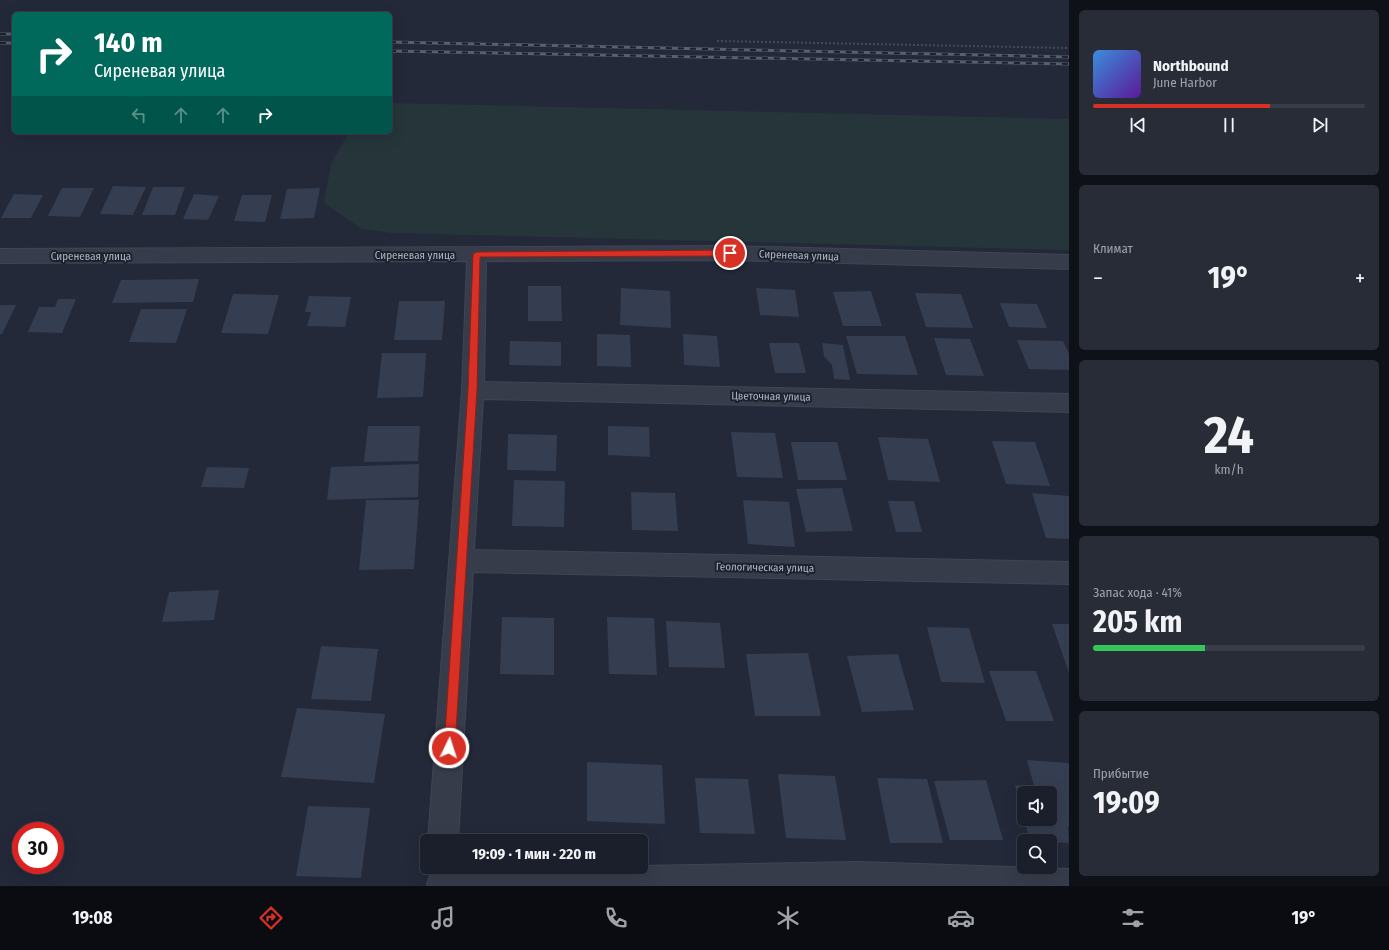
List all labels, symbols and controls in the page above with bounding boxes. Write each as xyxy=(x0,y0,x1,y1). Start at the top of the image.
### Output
text: 140 m xyxy=(94,26,163,59)
icon: right xyxy=(28,28,80,80)
text: Northbound xyxy=(1153,57,1229,75)
text: Сиреневая улица xyxy=(94,60,225,82)
text: June Harbor xyxy=(1153,75,1217,90)
icon: left xyxy=(128,104,150,126)
icon: ahead xyxy=(170,104,192,126)
icon: ahead xyxy=(212,104,234,126)
icon: right xyxy=(254,104,276,126)
icon: previous xyxy=(1127,114,1149,136)
icon: pause xyxy=(1218,114,1240,136)
icon: next xyxy=(1309,114,1331,136)
pin xyxy=(713,236,747,270)
text: Климат xyxy=(1093,241,1133,256)
icon: arrive xyxy=(719,242,741,264)
street label: Сиреневая улица xyxy=(759,248,839,263)
street label: Сиреневая улица xyxy=(375,249,455,262)
street label: Сиреневая улица xyxy=(51,250,131,263)
text: 19° xyxy=(1208,260,1250,296)
text: − xyxy=(1093,265,1103,292)
text: + xyxy=(1355,265,1365,292)
street label: Цветочная улица xyxy=(731,389,811,404)
text: 24 xyxy=(1204,404,1254,467)
text: km/h xyxy=(1215,462,1244,477)
street label: Геологическая улица xyxy=(716,560,814,575)
text: Запас хода · 41% xyxy=(1093,585,1182,600)
text: 205 km xyxy=(1093,604,1182,640)
position arrow xyxy=(428,727,470,769)
text: Прибытие xyxy=(1093,766,1149,781)
text: 19:09 xyxy=(1093,785,1160,821)
map controls xyxy=(1017,786,1057,874)
button: sound xyxy=(1017,786,1057,826)
speed limit sign: 30 xyxy=(12,822,64,874)
button: search xyxy=(1017,834,1057,874)
text: 19:09 · 1 мин · 220 m xyxy=(472,845,596,863)
icon: directions xyxy=(257,904,285,932)
icon: music xyxy=(429,904,457,932)
icon: phone xyxy=(602,904,630,932)
icon: climate xyxy=(774,904,802,932)
icon: car xyxy=(947,904,975,932)
icon: filters xyxy=(1119,904,1147,932)
text: 19:08 xyxy=(72,907,113,929)
text: 19° xyxy=(1291,907,1317,929)

